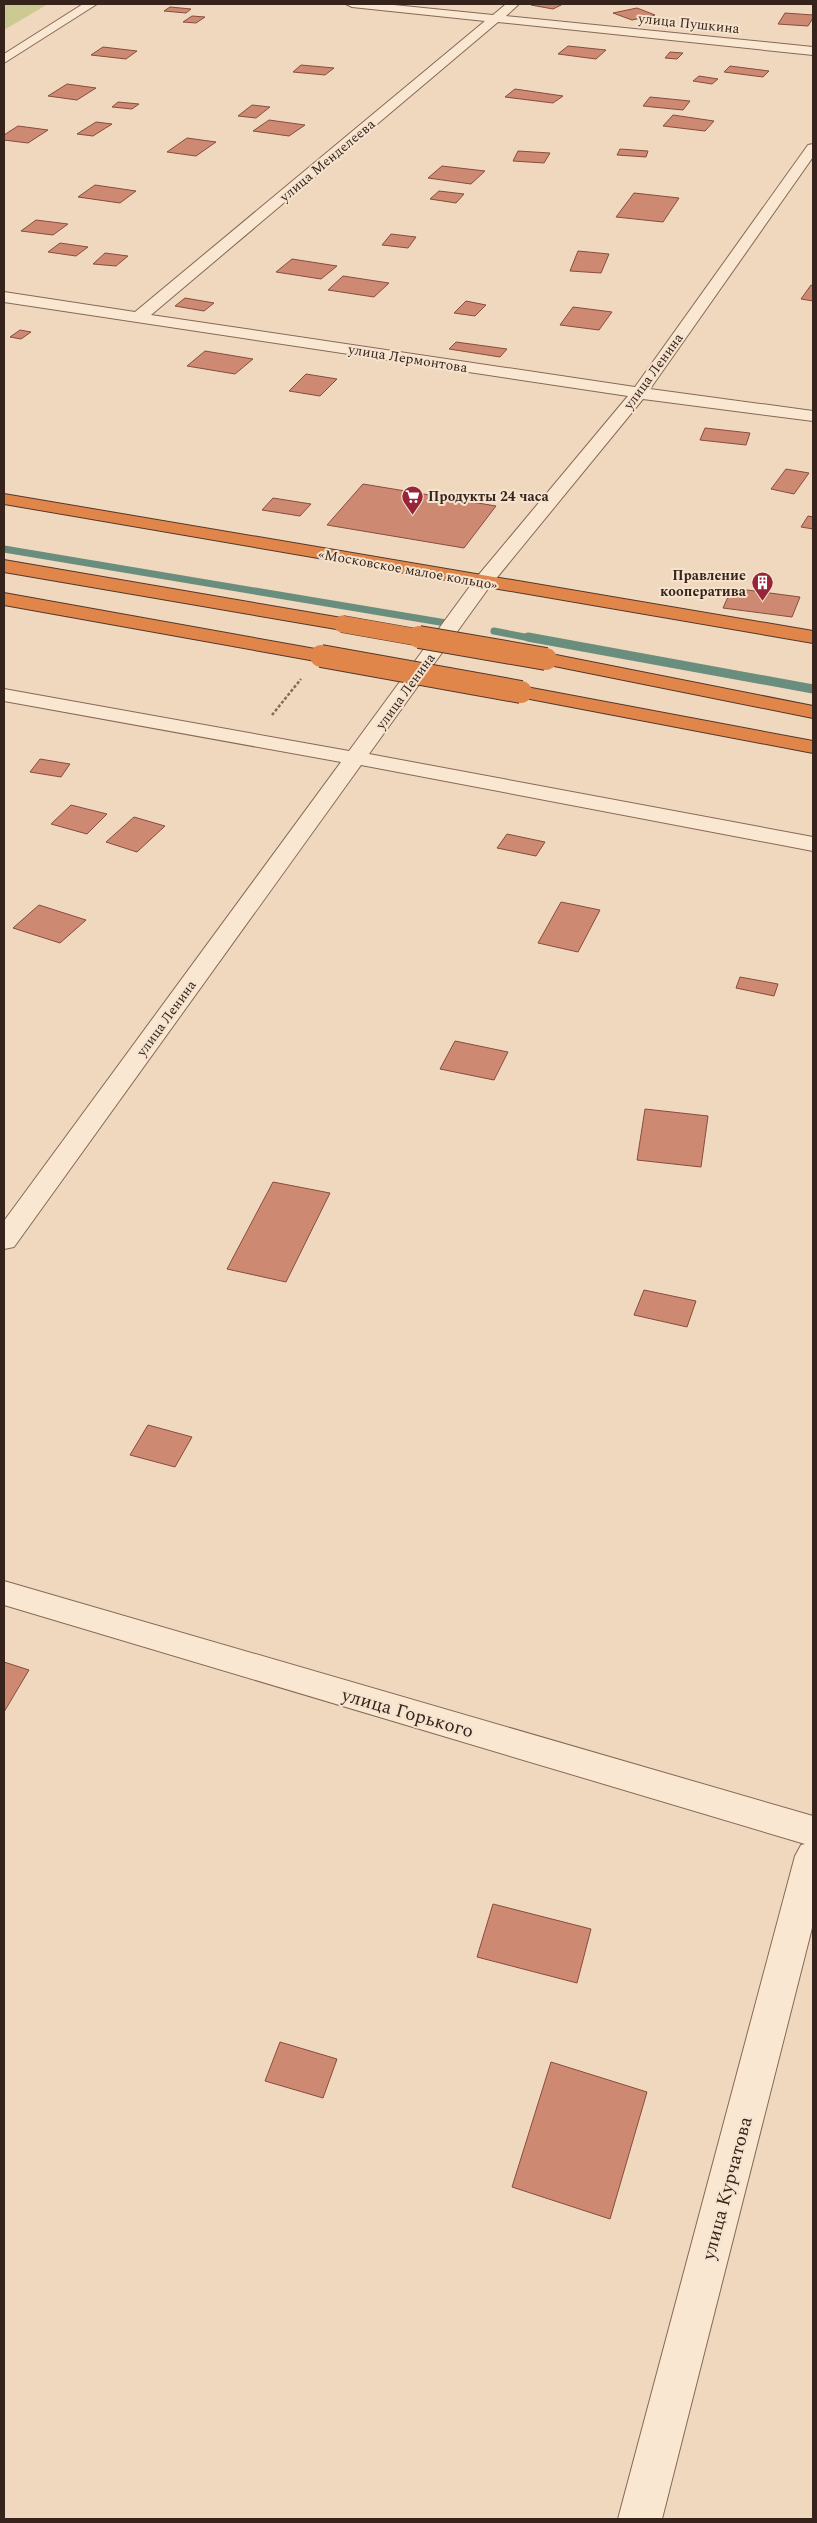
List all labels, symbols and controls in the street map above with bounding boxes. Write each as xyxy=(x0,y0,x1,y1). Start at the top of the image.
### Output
street label: улица Пушкина xyxy=(636,8,741,39)
street label: улица Менделеева xyxy=(274,114,380,207)
street label: улица Ленина xyxy=(618,329,688,415)
street label: улица Лермонтова xyxy=(346,339,469,378)
supermarket icon: Продукты 24 часа xyxy=(400,484,424,515)
place label: Продукты 24 часа xyxy=(428,486,549,507)
street label: «Московское малое кольцо» xyxy=(317,543,499,596)
place label: Правление кооператива xyxy=(660,565,747,602)
building icon: Правление кооператива xyxy=(750,571,774,602)
street label: улица Ленина xyxy=(370,649,440,735)
street label: улица Ленина xyxy=(131,976,201,1062)
street label: улица Горького xyxy=(337,1680,477,1746)
street label: улица Курчатова xyxy=(694,2113,761,2264)

